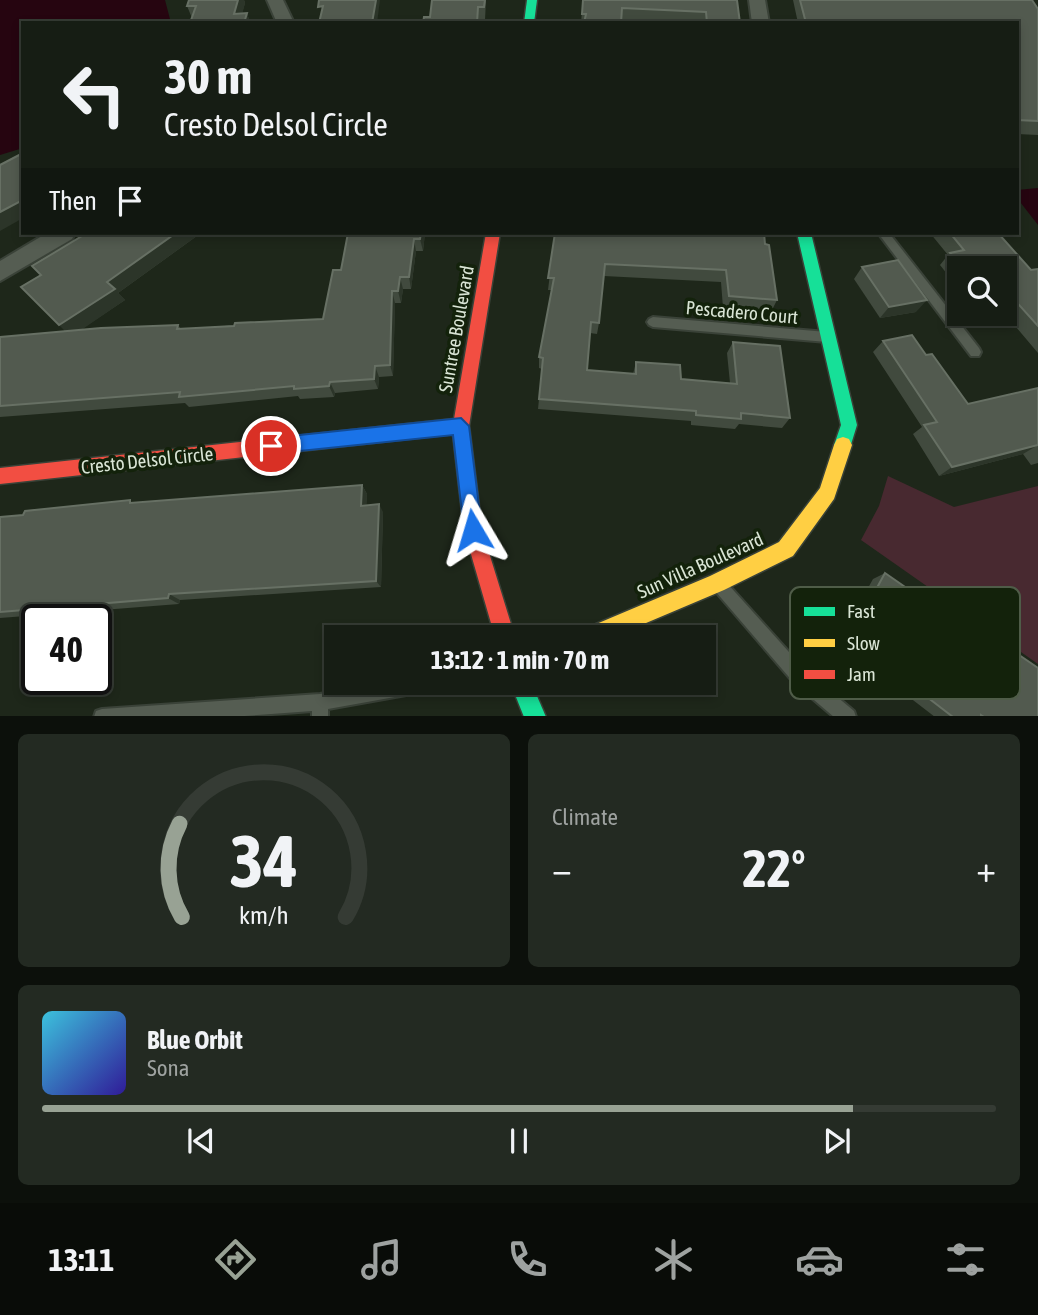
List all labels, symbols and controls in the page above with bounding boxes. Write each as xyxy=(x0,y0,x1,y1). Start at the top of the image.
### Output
text: 30 m xyxy=(164,48,252,104)
icon: left xyxy=(49,49,140,140)
text: Cresto Delsol Circle xyxy=(164,106,388,143)
icon: arrive xyxy=(111,182,149,220)
text: Then xyxy=(49,186,97,216)
map controls xyxy=(947,256,1017,326)
button: search xyxy=(947,256,1017,326)
street label: Suntree Boulevard xyxy=(434,264,478,394)
street label: Pescadero Court xyxy=(685,296,799,328)
pin xyxy=(241,416,301,476)
icon: arrive xyxy=(252,427,290,465)
street label: Cresto Delsol Circle xyxy=(80,442,214,478)
position arrow xyxy=(436,493,510,567)
street label: Sun Villa Boulevard xyxy=(634,527,766,603)
legend xyxy=(790,587,1020,699)
text: Fast xyxy=(847,600,875,622)
speed limit sign: 40 xyxy=(21,604,112,695)
text: Slow xyxy=(847,632,881,654)
text: 13:12 · 1 min · 70 m xyxy=(431,645,609,675)
text: Jam xyxy=(847,663,876,685)
text: Climate xyxy=(552,804,618,830)
text: 34 xyxy=(230,819,298,902)
text: 22° xyxy=(742,838,806,898)
text: − xyxy=(552,847,572,890)
text: + xyxy=(976,847,996,890)
text: km/h xyxy=(239,900,289,928)
text: Blue Orbit xyxy=(147,1025,243,1055)
text: Sona xyxy=(147,1055,189,1081)
icon: previous xyxy=(182,1122,220,1160)
icon: pause xyxy=(500,1122,538,1160)
icon: next xyxy=(818,1122,856,1160)
icon: directions xyxy=(211,1235,260,1284)
icon: music xyxy=(357,1235,406,1284)
icon: phone xyxy=(503,1235,552,1284)
icon: climate xyxy=(649,1235,698,1284)
icon: car xyxy=(795,1235,844,1284)
icon: filters xyxy=(941,1235,990,1284)
text: 13:11 xyxy=(48,1241,114,1278)

